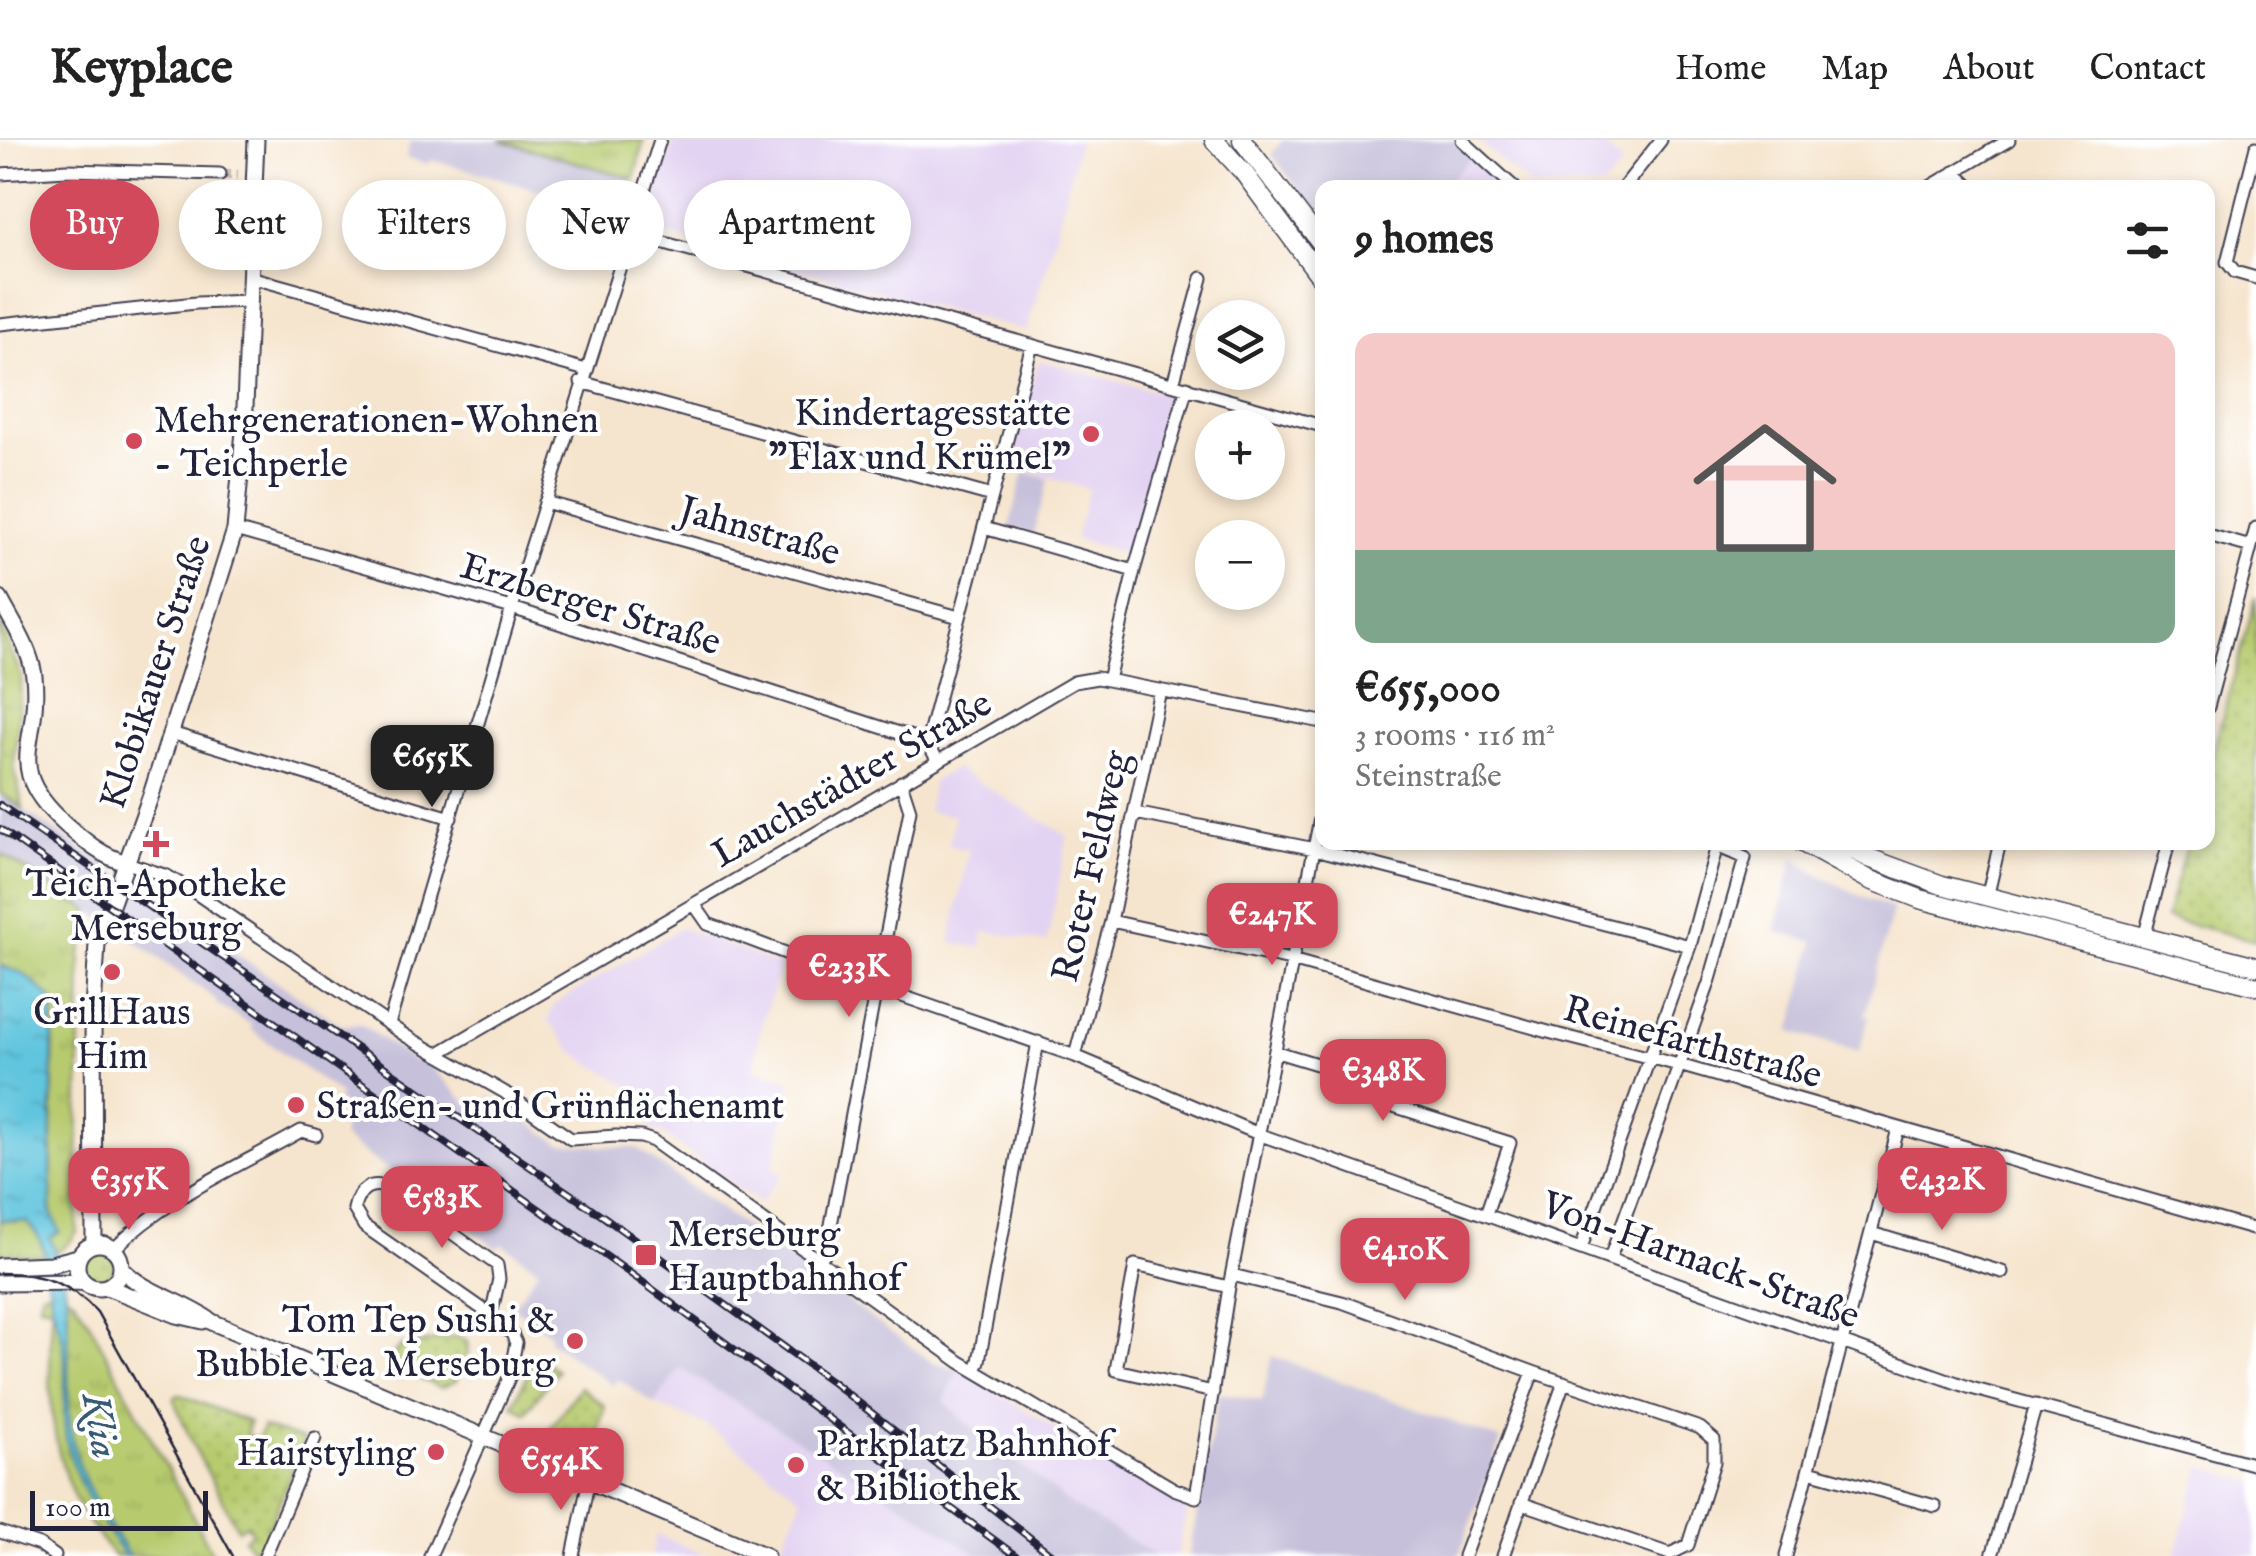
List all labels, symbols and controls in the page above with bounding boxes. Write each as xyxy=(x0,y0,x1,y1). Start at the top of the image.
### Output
text: Keyplace xyxy=(50,39,233,99)
text: Home xyxy=(1675,47,1766,92)
text: Map xyxy=(1821,47,1888,92)
text: About xyxy=(1943,47,2035,92)
text: Contact xyxy=(2090,47,2206,92)
chip: Buy xyxy=(30,180,159,270)
chip: Rent xyxy=(179,180,322,270)
chip: Filters xyxy=(342,180,506,270)
chip: New xyxy=(526,180,664,270)
chip: Apartment xyxy=(684,180,911,270)
icon: filters xyxy=(2120,213,2175,268)
text: 9 homes xyxy=(1355,214,1494,267)
map controls xyxy=(1195,300,1285,610)
button: layers xyxy=(1195,300,1285,390)
place label: Kindertagesstätte "Flax und Krümel" xyxy=(769,391,1071,483)
place label: Mehrgenerationen-Wohnen - Teichperle xyxy=(154,398,599,490)
icon: home xyxy=(1675,398,1855,578)
button: + xyxy=(1195,410,1285,500)
marker: Kindertagesstätte "Flax und Krümel" xyxy=(1080,423,1102,445)
marker: Mehrgenerationen-Wohnen - Teichperle xyxy=(123,430,145,452)
street label: Jahnstraße xyxy=(669,486,845,579)
button: − xyxy=(1195,520,1285,610)
street label: Klobikauer Straße xyxy=(90,530,224,816)
street label: Erzberger Straße xyxy=(454,543,726,668)
text: €655,000 xyxy=(1355,663,1501,716)
street label: Lauchstädter Straße xyxy=(704,681,1001,880)
text: 3 rooms · 116 m² xyxy=(1355,716,1555,757)
pin: €655K xyxy=(362,725,502,810)
text: €655K xyxy=(393,737,471,778)
street label: Roter Feldweg xyxy=(1043,746,1143,987)
text: Steinstraße xyxy=(1355,757,1502,798)
marker: Teich-Apotheke Merseburg xyxy=(145,833,167,855)
place label: Teich-Apotheke Merseburg xyxy=(26,862,286,954)
pin: €247K xyxy=(1202,883,1342,968)
text: €247K xyxy=(1229,895,1315,936)
pin: €233K xyxy=(779,935,919,1020)
text: €233K xyxy=(809,947,889,988)
marker: GrillHaus Him xyxy=(101,961,123,983)
street label: Reinefarthstraße xyxy=(1558,986,1827,1101)
place label: GrillHaus Him xyxy=(33,990,191,1082)
pin: €348K xyxy=(1313,1039,1453,1124)
text: €348K xyxy=(1342,1051,1424,1092)
place label: Straßen- und Grünflächenamt xyxy=(316,1084,784,1132)
marker: Straßen- und Grünflächenamt xyxy=(285,1094,307,1116)
pin: €355K xyxy=(59,1148,199,1233)
pin: €432K xyxy=(1872,1148,2012,1233)
text: €355K xyxy=(90,1160,168,1201)
text: €432K xyxy=(1900,1160,1984,1201)
pin: €583K xyxy=(372,1166,512,1251)
text: €583K xyxy=(403,1178,481,1219)
street label: Von-Harnack-Straße xyxy=(1533,1182,1866,1342)
place label: Merseburg Hauptbahnhof xyxy=(668,1212,908,1304)
pin: €410K xyxy=(1335,1218,1475,1303)
text: €410K xyxy=(1362,1230,1448,1271)
marker: Merseburg Hauptbahnhof xyxy=(633,1242,659,1268)
place label: Tom Tep Sushi & Bubble Tea Merseburg xyxy=(195,1298,555,1390)
marker: Tom Tep Sushi & Bubble Tea Merseburg xyxy=(564,1330,586,1352)
water label: Klia xyxy=(68,1387,129,1462)
place label: Parkplatz Bahnhof & Bibliothek xyxy=(816,1422,1117,1514)
pin: €554K xyxy=(491,1428,631,1513)
place label: Hairstyling xyxy=(237,1431,416,1479)
text: €554K xyxy=(521,1440,601,1481)
marker: Hairstyling xyxy=(425,1441,447,1463)
marker: Parkplatz Bahnhof & Bibliothek xyxy=(785,1454,807,1476)
scale bar xyxy=(30,1486,208,1530)
text: 100 m xyxy=(45,1491,111,1526)

